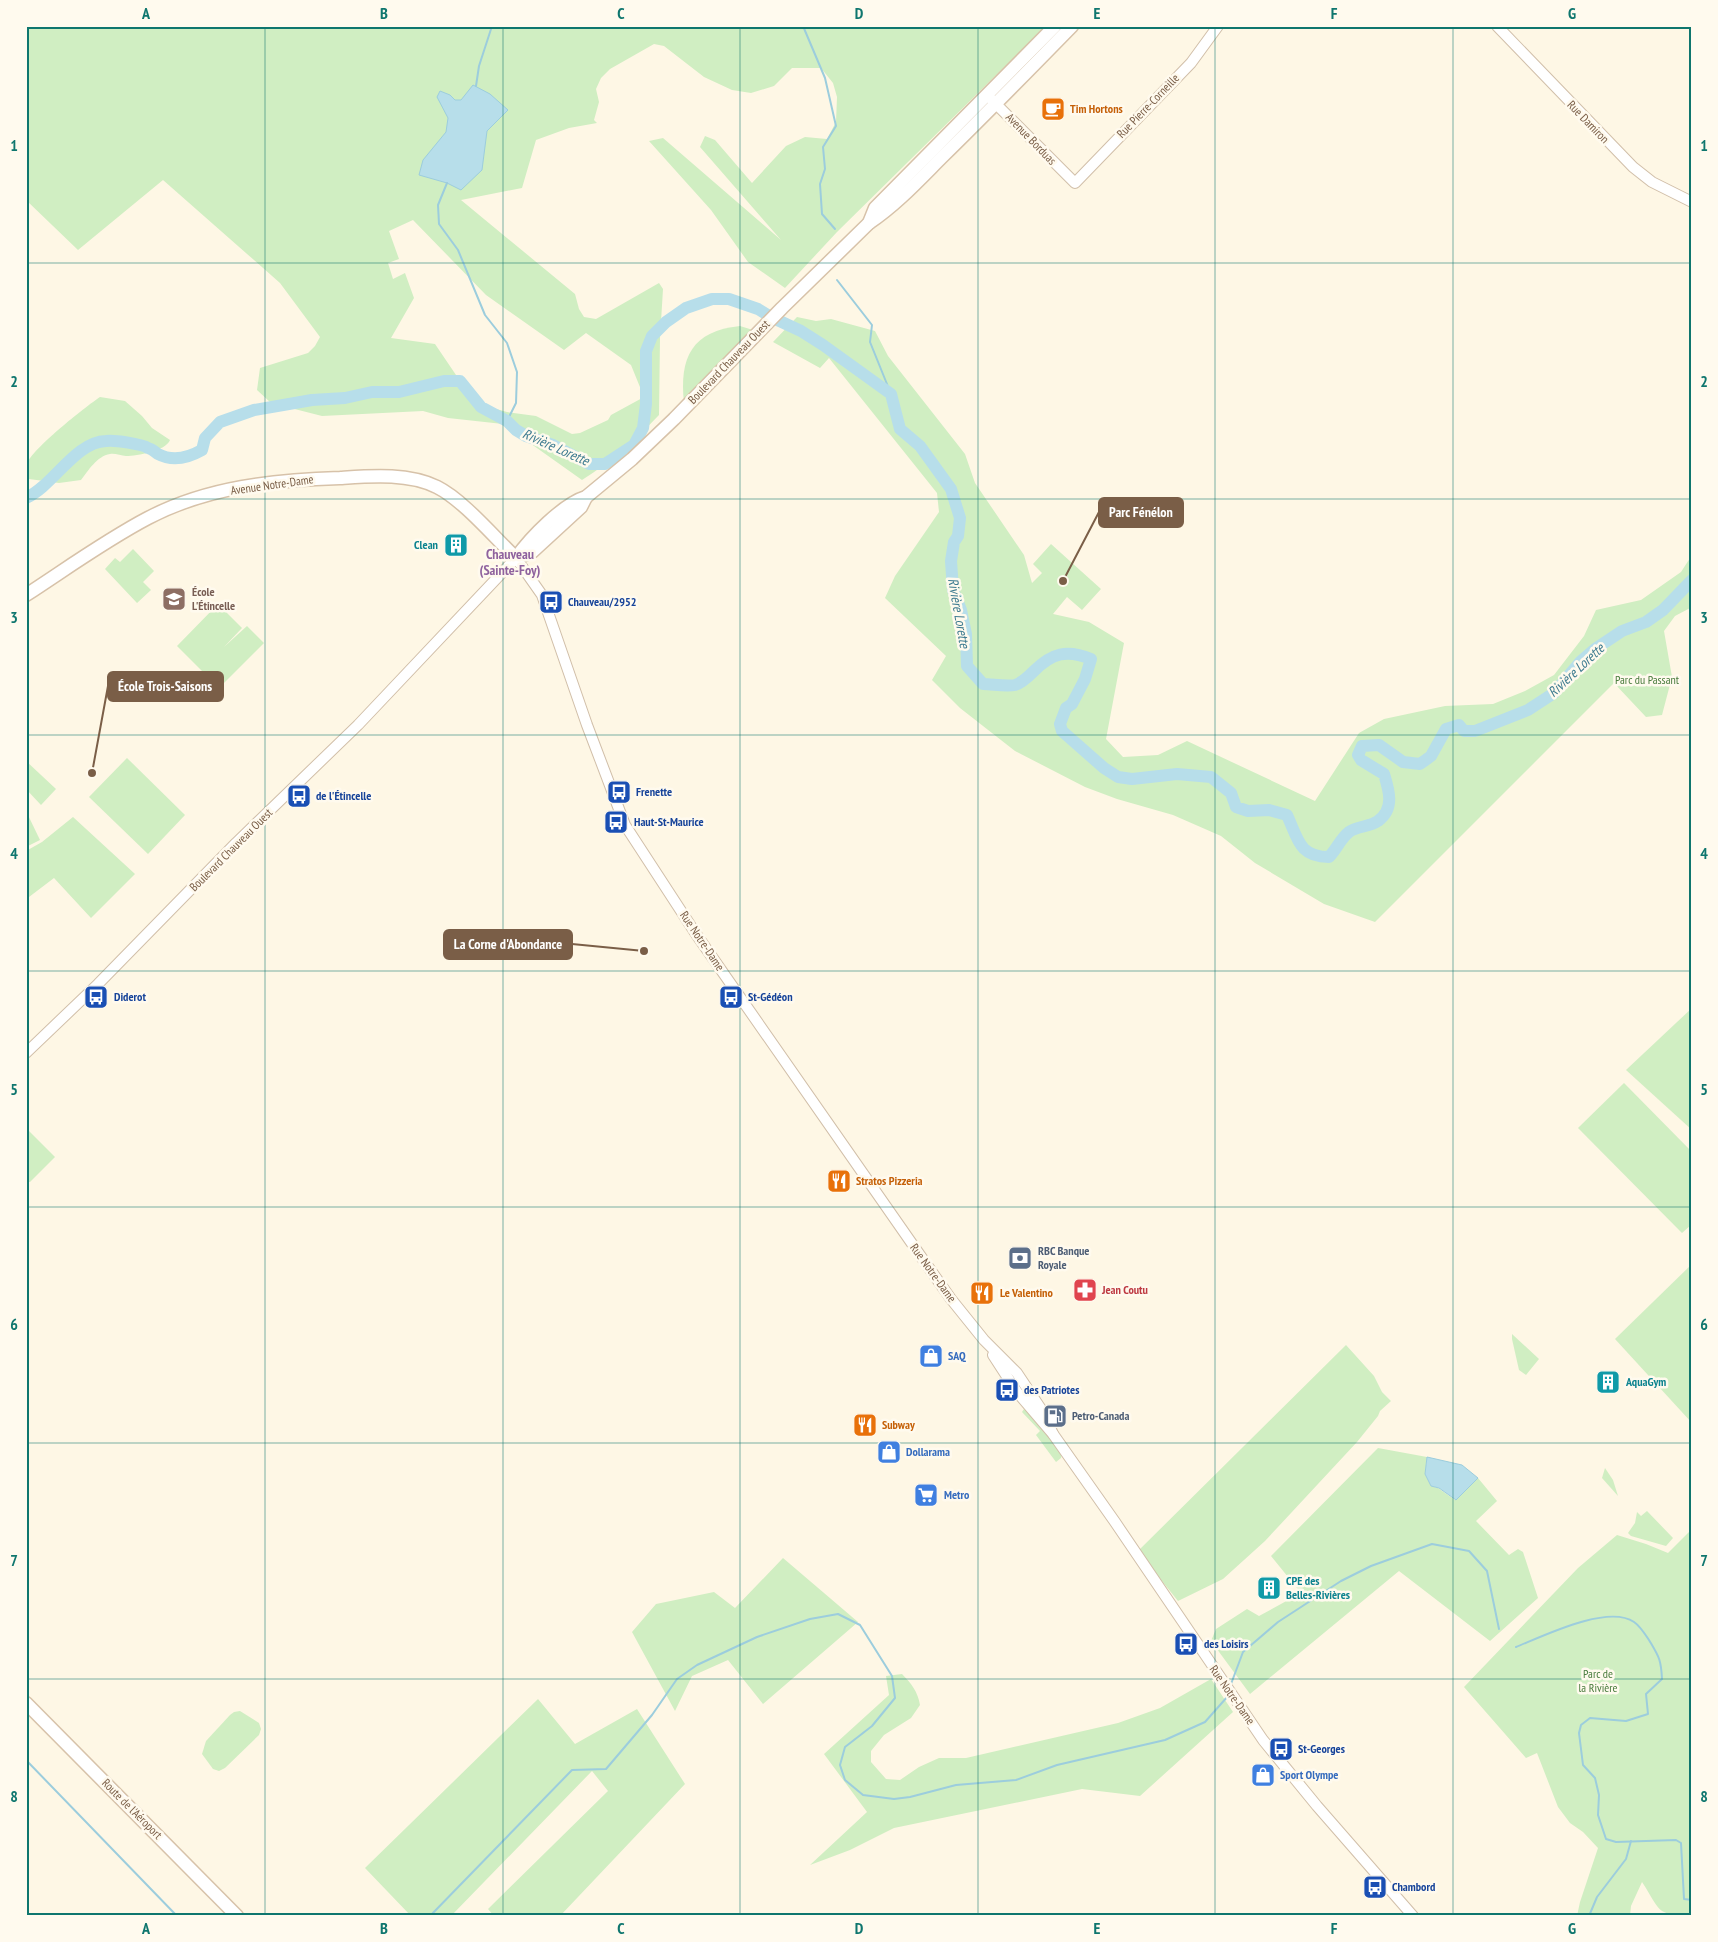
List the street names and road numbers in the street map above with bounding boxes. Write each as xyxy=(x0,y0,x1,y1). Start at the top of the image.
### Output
street label: Rue Pierre-Corneille xyxy=(1113,70,1182,141)
street label: Rue Damiron xyxy=(1564,97,1612,146)
street label: Avenue Borduas xyxy=(1003,110,1060,168)
street label: Boulevard Chauveau Ouest xyxy=(685,316,773,407)
street label: Avenue Notre-Dame xyxy=(230,471,314,498)
street label: Boulevard Chauveau Ouest xyxy=(186,805,276,894)
street label: Rue Notre-Dame xyxy=(677,908,728,974)
street label: Rue Notre-Dame xyxy=(907,1240,960,1305)
street label: Rue Notre-Dame xyxy=(1206,1662,1258,1727)
street label: Route de l'Aéroport xyxy=(99,1775,166,1842)

